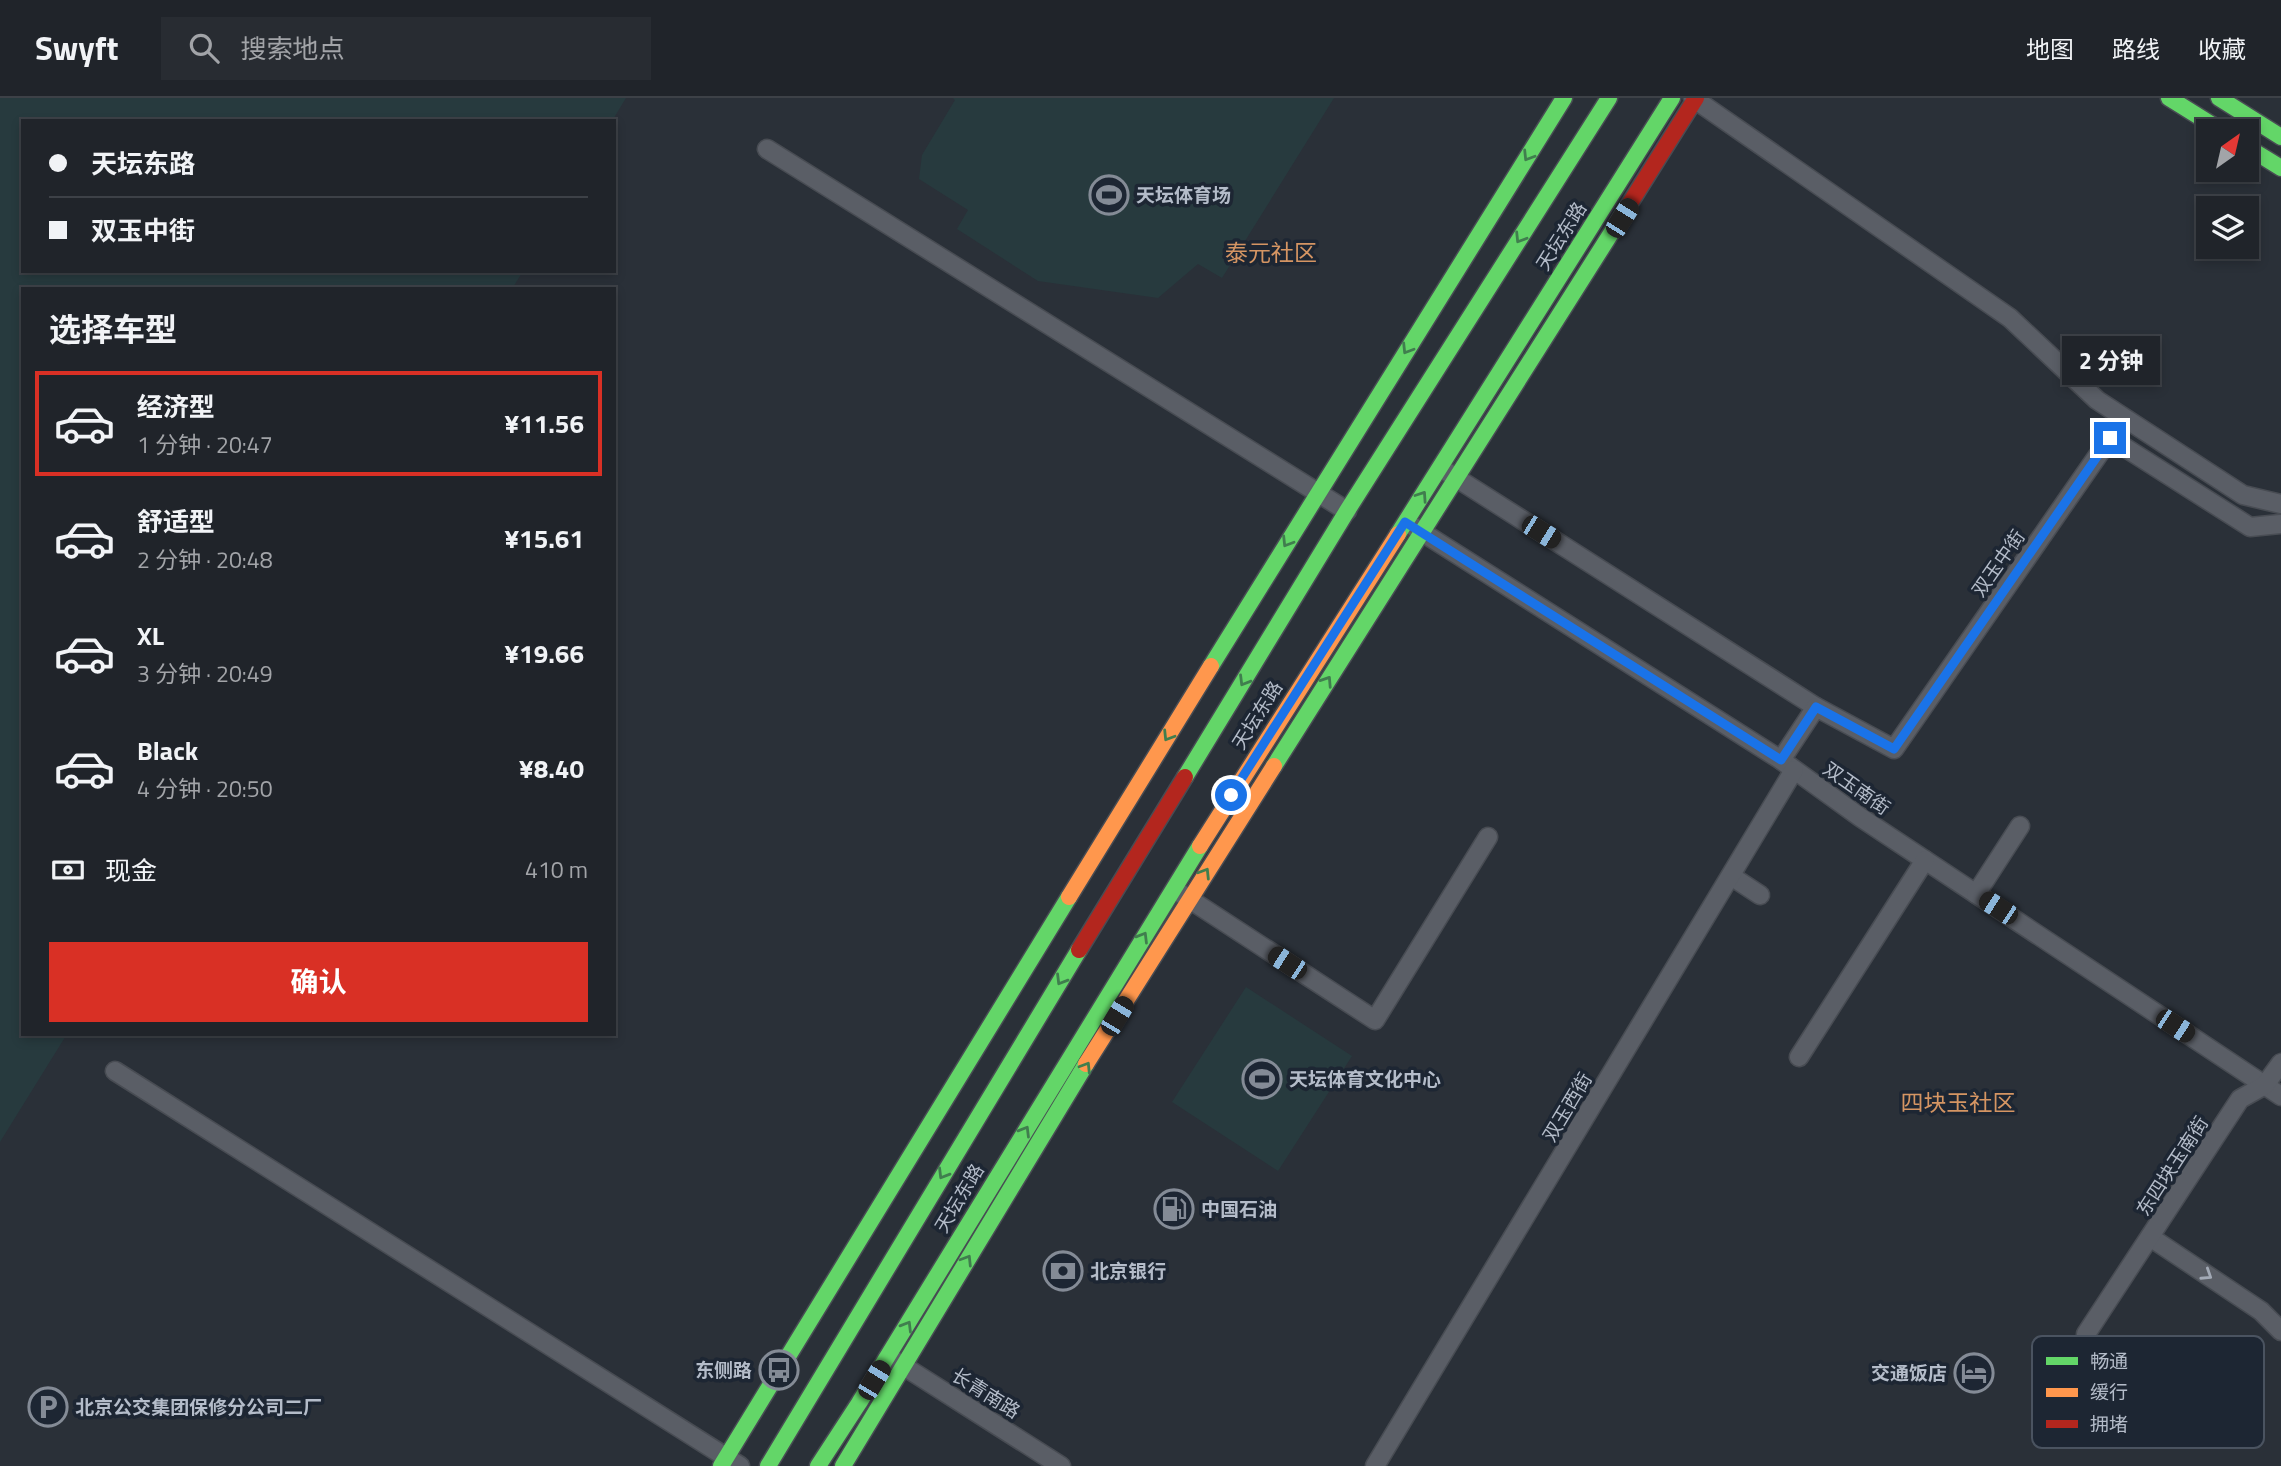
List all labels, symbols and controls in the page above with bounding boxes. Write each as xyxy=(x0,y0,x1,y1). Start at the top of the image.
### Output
search box xyxy=(161,17,651,80)
text: Swyft xyxy=(35,23,119,73)
icon: search xyxy=(185,29,223,67)
text: 搜索地点 xyxy=(241,29,345,68)
text: 地图 xyxy=(2026,31,2074,67)
text: 路线 xyxy=(2112,31,2160,67)
text: 收藏 xyxy=(2198,31,2246,67)
north arrow xyxy=(2196,119,2259,182)
map controls xyxy=(2196,119,2259,259)
text: 天坛东路 xyxy=(91,144,195,183)
one-way arrow xyxy=(1523,148,1536,161)
sports icon: 天坛体育场 xyxy=(1088,174,1130,216)
place label: 天坛体育场 xyxy=(1136,180,1231,209)
car xyxy=(1602,195,1643,241)
street label: 天坛东路 xyxy=(1528,196,1593,276)
button: layers xyxy=(2196,196,2259,259)
text: 双玉中街 xyxy=(91,211,195,250)
one-way arrow xyxy=(1515,231,1528,244)
district label: 泰元社区 xyxy=(1225,235,1317,270)
text: 选择车型 xyxy=(49,305,177,353)
callout: 2 分钟 xyxy=(2061,336,2159,386)
one-way arrow xyxy=(1402,341,1415,354)
text: 2 分钟 xyxy=(2079,343,2143,378)
text: 经济型 xyxy=(137,387,215,426)
icon: car xyxy=(53,392,116,455)
text: ¥11.56 xyxy=(505,404,584,443)
route end xyxy=(2094,422,2126,454)
text: 1 分钟 · 20:47 xyxy=(137,427,273,462)
one-way arrow xyxy=(1414,491,1426,504)
text: 舒适型 xyxy=(137,502,215,541)
icon: car xyxy=(53,507,116,570)
car xyxy=(1518,512,1565,552)
text: ¥15.61 xyxy=(505,519,584,558)
street label: 双玉中街 xyxy=(1964,523,2031,602)
one-way arrow xyxy=(1282,534,1295,547)
text: 2 分钟 · 20:48 xyxy=(137,542,273,577)
text: XL xyxy=(137,616,164,655)
icon: car xyxy=(53,622,116,685)
text: ¥19.66 xyxy=(505,634,584,673)
text: 3 分钟 · 20:49 xyxy=(137,656,273,691)
one-way arrow xyxy=(1239,673,1252,686)
street label: 天坛东路 xyxy=(1224,675,1289,755)
one-way arrow xyxy=(1319,676,1332,689)
one-way arrow xyxy=(1163,728,1176,741)
text: Black xyxy=(137,731,198,770)
icon: car xyxy=(53,737,116,800)
text: ¥8.40 xyxy=(519,749,584,788)
street label: 双玉南街 xyxy=(1818,754,1897,821)
text: 4 分钟 · 20:50 xyxy=(137,771,273,806)
route start xyxy=(1215,779,1247,811)
icon: cash xyxy=(49,851,87,889)
text: 现金 xyxy=(105,851,157,890)
text: 410 m xyxy=(525,852,588,887)
one-way arrow xyxy=(1196,867,1209,880)
car xyxy=(1975,888,2022,928)
one-way arrow xyxy=(1134,931,1147,944)
button: 确认 xyxy=(49,942,588,1022)
car xyxy=(1264,943,1311,983)
one-way arrow xyxy=(1057,972,1070,985)
car xyxy=(1098,993,1137,1039)
car xyxy=(2152,1006,2199,1046)
sports icon: 天坛体育文化中心 xyxy=(1241,1058,1283,1100)
one-way arrow xyxy=(1077,1061,1090,1074)
place label: 天坛体育文化中心 xyxy=(1289,1064,1441,1093)
street label: 双玉西街 xyxy=(1535,1067,1599,1147)
district label: 四块玉社区 xyxy=(1901,1085,2016,1120)
street label: 东四块玉南街 xyxy=(2128,1110,2215,1221)
one-way arrow xyxy=(1016,1126,1029,1139)
street label: 天坛东路 xyxy=(927,1158,991,1238)
one-way arrow xyxy=(939,1167,952,1180)
fuel station icon: 中国石油 xyxy=(1153,1188,1195,1230)
place label: 中国石油 xyxy=(1201,1194,1277,1223)
bank icon: 北京银行 xyxy=(1042,1250,1084,1292)
one-way arrow xyxy=(958,1255,971,1268)
place label: 北京银行 xyxy=(1090,1256,1166,1285)
one-way arrow xyxy=(2199,1267,2212,1279)
one-way arrow xyxy=(898,1320,911,1333)
legend xyxy=(2032,1336,2264,1448)
text: 畅通 xyxy=(2090,1346,2128,1375)
bus stop icon: 东侧路 xyxy=(758,1349,800,1391)
hotel icon: 交通饭店 xyxy=(1953,1352,1995,1394)
place label: 东侧路 xyxy=(695,1355,752,1384)
car xyxy=(855,1357,894,1403)
place label: 交通饭店 xyxy=(1871,1358,1947,1387)
street label: 长青南路 xyxy=(946,1360,1026,1425)
text: 缓行 xyxy=(2090,1377,2128,1406)
parking icon: 北京公交集团保修分公司二厂 xyxy=(27,1386,69,1428)
place label: 北京公交集团保修分公司二厂 xyxy=(75,1392,322,1421)
text: 拥堵 xyxy=(2090,1409,2128,1438)

